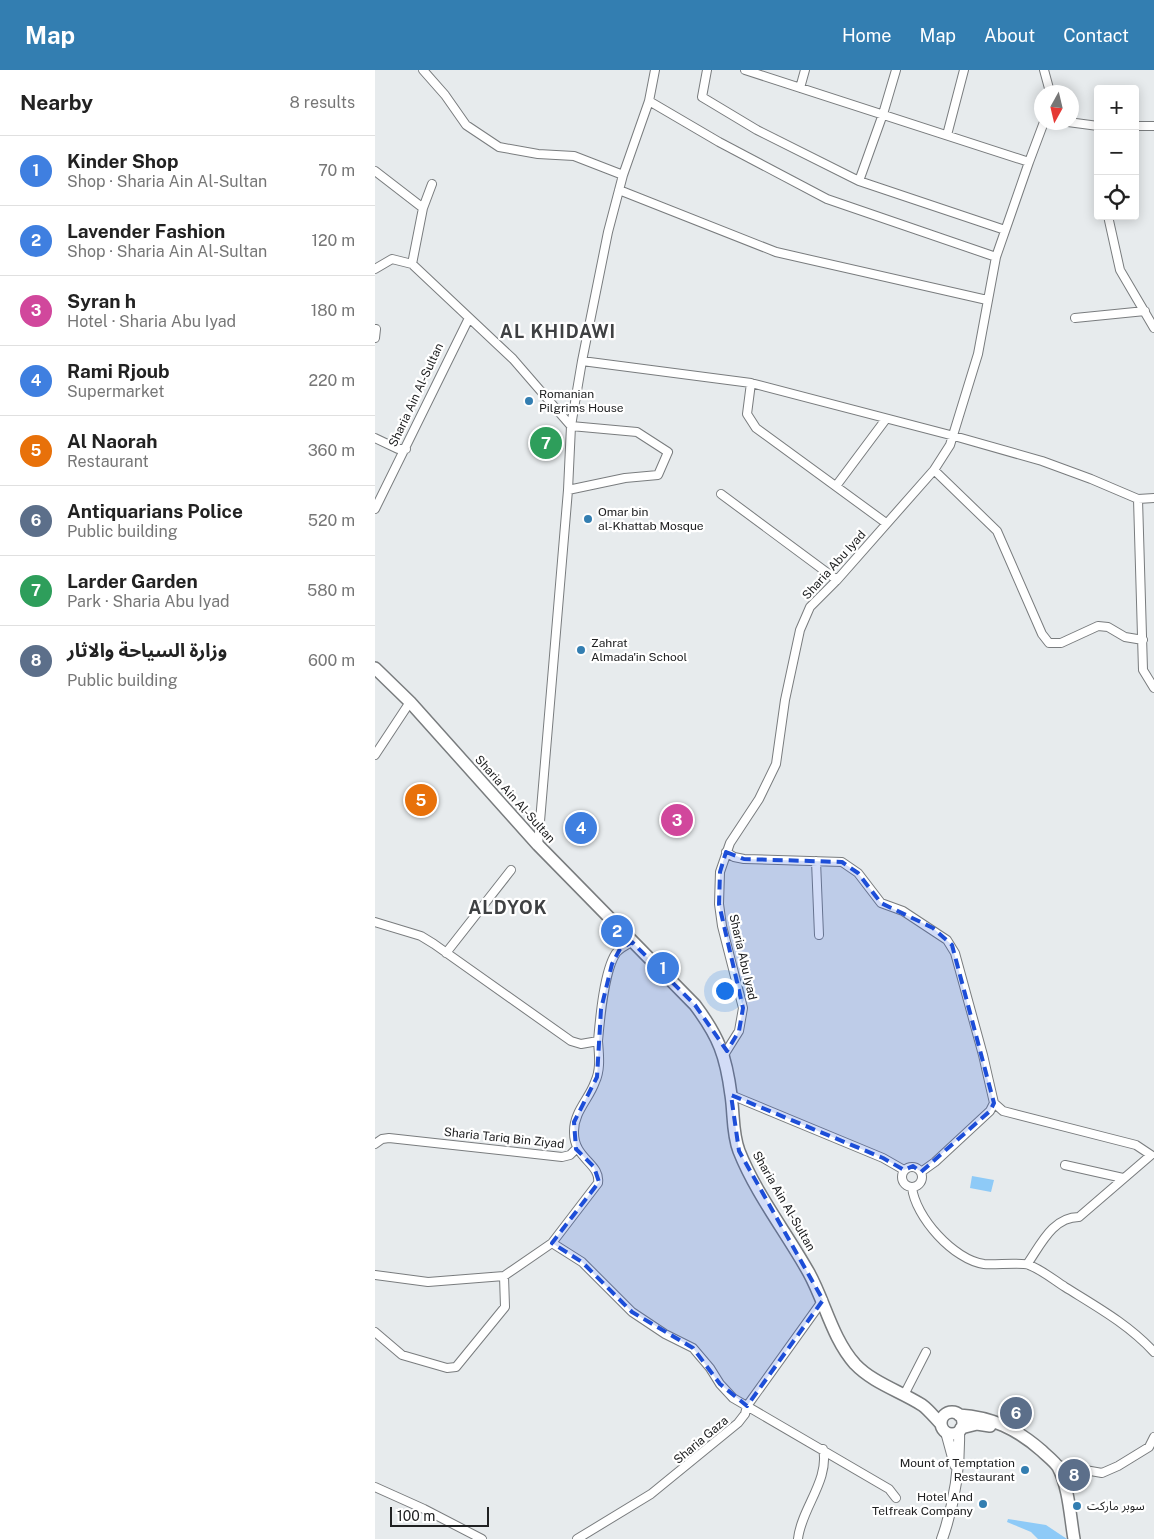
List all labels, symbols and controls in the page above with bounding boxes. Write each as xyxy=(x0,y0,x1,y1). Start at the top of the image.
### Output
text: Map xyxy=(25,21,75,49)
text: Home xyxy=(842,25,892,46)
text: Map xyxy=(920,25,956,46)
text: About xyxy=(984,25,1035,46)
text: Contact xyxy=(1063,25,1129,46)
north arrow xyxy=(1034,85,1079,130)
map controls xyxy=(1094,85,1139,220)
button: + xyxy=(1094,85,1139,130)
text: Nearby xyxy=(20,90,93,115)
text: 8 results xyxy=(290,93,355,112)
button: − xyxy=(1094,130,1139,175)
text: Kinder Shop xyxy=(67,150,179,172)
text: 1 xyxy=(33,161,39,180)
text: 70 m xyxy=(318,161,355,180)
text: Shop · Sharia Ain Al-Sultan xyxy=(67,172,267,191)
button: locate xyxy=(1094,175,1139,220)
text: Lavender Fashion xyxy=(67,220,225,242)
text: 2 xyxy=(31,231,41,250)
text: 120 m xyxy=(311,231,355,250)
text: Shop · Sharia Ain Al-Sultan xyxy=(67,242,267,261)
text: Syran h xyxy=(67,290,136,312)
text: 3 xyxy=(31,301,41,320)
text: 180 m xyxy=(311,301,355,320)
text: Hotel · Sharia Abu Iyad xyxy=(67,312,236,331)
district label: AL KHIDAWI xyxy=(500,321,616,342)
street label: Sharia Ain Al-Sultan xyxy=(386,341,446,449)
text: Rami Rjoub xyxy=(67,360,170,382)
text: 4 xyxy=(31,371,41,390)
text: 220 m xyxy=(308,371,355,390)
text: Supermarket xyxy=(67,382,164,401)
place label: Romanian Pilgrims House xyxy=(539,387,624,415)
marker: Romanian Pilgrims House xyxy=(523,395,535,407)
pin: 7 xyxy=(530,424,562,462)
text: Al Naorah xyxy=(67,430,158,452)
text: 5 xyxy=(31,441,41,460)
text: 360 m xyxy=(308,441,355,460)
text: Restaurant xyxy=(67,452,149,471)
text: Antiquarians Police xyxy=(67,500,243,522)
place label: Omar bin al-Khattab Mosque xyxy=(598,505,704,533)
text: 6 xyxy=(31,511,41,530)
text: 520 m xyxy=(308,511,355,530)
marker: Omar bin al-Khattab Mosque xyxy=(582,513,594,525)
text: Public building xyxy=(67,522,178,541)
street label: Sharia Abu Iyad xyxy=(799,528,869,602)
text: Larder Garden xyxy=(67,570,198,592)
text: 7 xyxy=(31,581,41,600)
text: 580 m xyxy=(307,581,355,600)
text: Park · Sharia Abu Iyad xyxy=(67,592,230,611)
place label: Zahrat Almada'in School xyxy=(591,636,688,664)
text: وزارة السياحة والاثار xyxy=(67,639,227,661)
marker: Zahrat Almada'in School xyxy=(575,644,587,656)
text: 8 xyxy=(31,651,41,670)
text: 600 m xyxy=(308,651,355,670)
text: Public building xyxy=(67,671,178,690)
street label: Sharia Ain Al-Sultan xyxy=(472,752,558,846)
pin: 5 xyxy=(405,781,437,819)
pin: 3 xyxy=(661,801,693,839)
pin: 4 xyxy=(565,809,597,847)
district label: ALDYOK xyxy=(468,897,548,918)
pin: 2 xyxy=(601,912,633,950)
street label: Sharia Abu Iyad xyxy=(726,913,760,1001)
pin: 1 xyxy=(647,949,679,987)
your location xyxy=(712,978,738,1004)
street label: Sharia Tariq Bin Ziyad xyxy=(443,1125,565,1151)
street label: Sharia Ain Al-Sultan xyxy=(750,1149,818,1253)
pin: 6 xyxy=(1000,1394,1032,1432)
street label: Sharia Gaza xyxy=(671,1413,731,1467)
place label: Mount of Temptation Restaurant xyxy=(900,1456,1015,1484)
pin: 8 xyxy=(1058,1456,1090,1494)
marker: Mount of Temptation Restaurant xyxy=(1019,1464,1031,1476)
place label: Hotel And Telfreak Company xyxy=(872,1490,974,1518)
marker: Hotel And Telfreak Company xyxy=(977,1498,989,1510)
place label: سوبر ماركت xyxy=(1087,1499,1145,1513)
marker: سوبر ماركت xyxy=(1071,1500,1083,1512)
scale bar xyxy=(390,1504,489,1527)
text: 100 m xyxy=(397,1508,435,1524)

